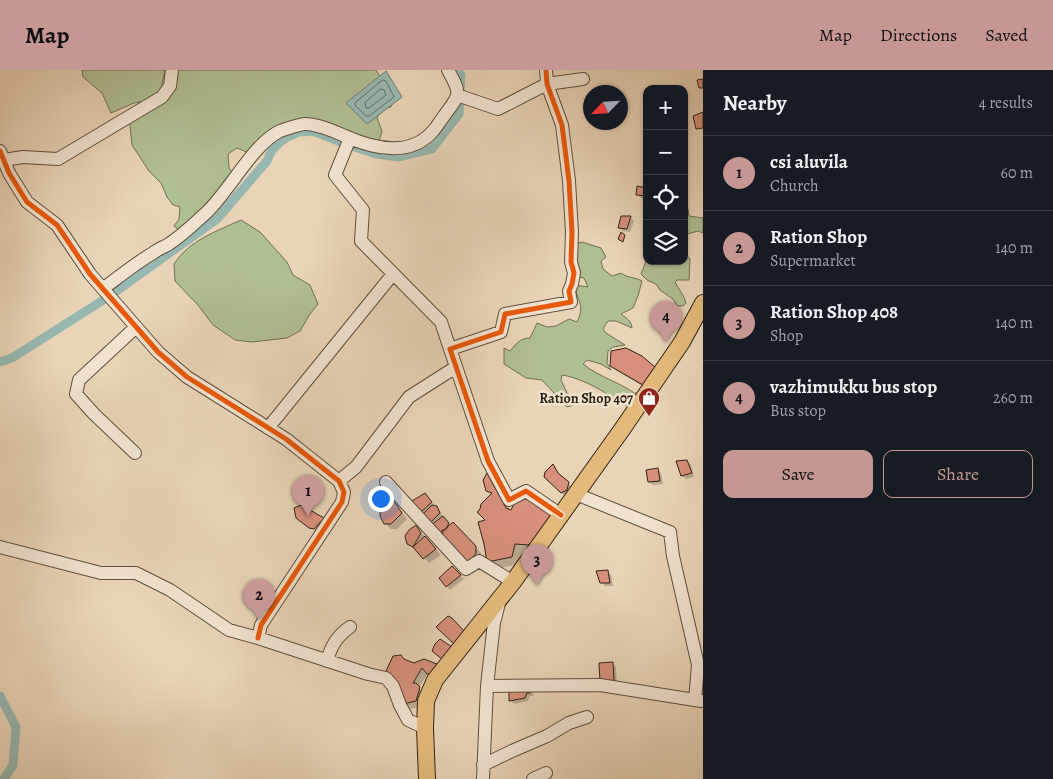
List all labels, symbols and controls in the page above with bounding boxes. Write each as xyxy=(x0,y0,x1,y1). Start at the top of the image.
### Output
text: Map xyxy=(25,19,69,51)
text: Map xyxy=(819,23,852,47)
text: Directions xyxy=(880,23,957,47)
text: Saved xyxy=(985,23,1028,47)
north arrow xyxy=(583,85,628,130)
map controls xyxy=(643,85,688,265)
button: + xyxy=(643,85,688,130)
text: Nearby xyxy=(723,89,786,117)
text: 4 results xyxy=(979,92,1033,114)
button: − xyxy=(643,130,688,175)
text: csi aluvila xyxy=(770,149,848,175)
text: 1 xyxy=(736,162,742,184)
text: 60 m xyxy=(1001,162,1033,184)
button: locate xyxy=(643,175,688,220)
text: Church xyxy=(770,175,819,197)
button: layers xyxy=(643,220,688,265)
text: Ration Shop xyxy=(770,224,867,250)
text: 2 xyxy=(735,237,743,259)
text: 140 m xyxy=(995,237,1033,259)
text: Supermarket xyxy=(770,250,856,272)
text: Ration Shop 408 xyxy=(770,299,898,325)
pin: 4 xyxy=(650,301,682,342)
text: 3 xyxy=(736,312,742,334)
text: 140 m xyxy=(995,312,1033,334)
text: Shop xyxy=(770,325,803,347)
text: vazhimukku bus stop xyxy=(770,374,937,400)
shop icon: Ration Shop 407 xyxy=(637,386,661,417)
text: 4 xyxy=(735,387,743,409)
text: 260 m xyxy=(993,387,1033,409)
place label: Ration Shop 407 xyxy=(539,389,633,408)
text: Bus stop xyxy=(770,400,826,422)
button: Save xyxy=(723,450,873,498)
button: Share xyxy=(883,450,1033,498)
pin: 1 xyxy=(292,475,324,516)
your location xyxy=(368,486,394,512)
pin: 3 xyxy=(521,544,553,585)
pin: 2 xyxy=(243,579,275,620)

